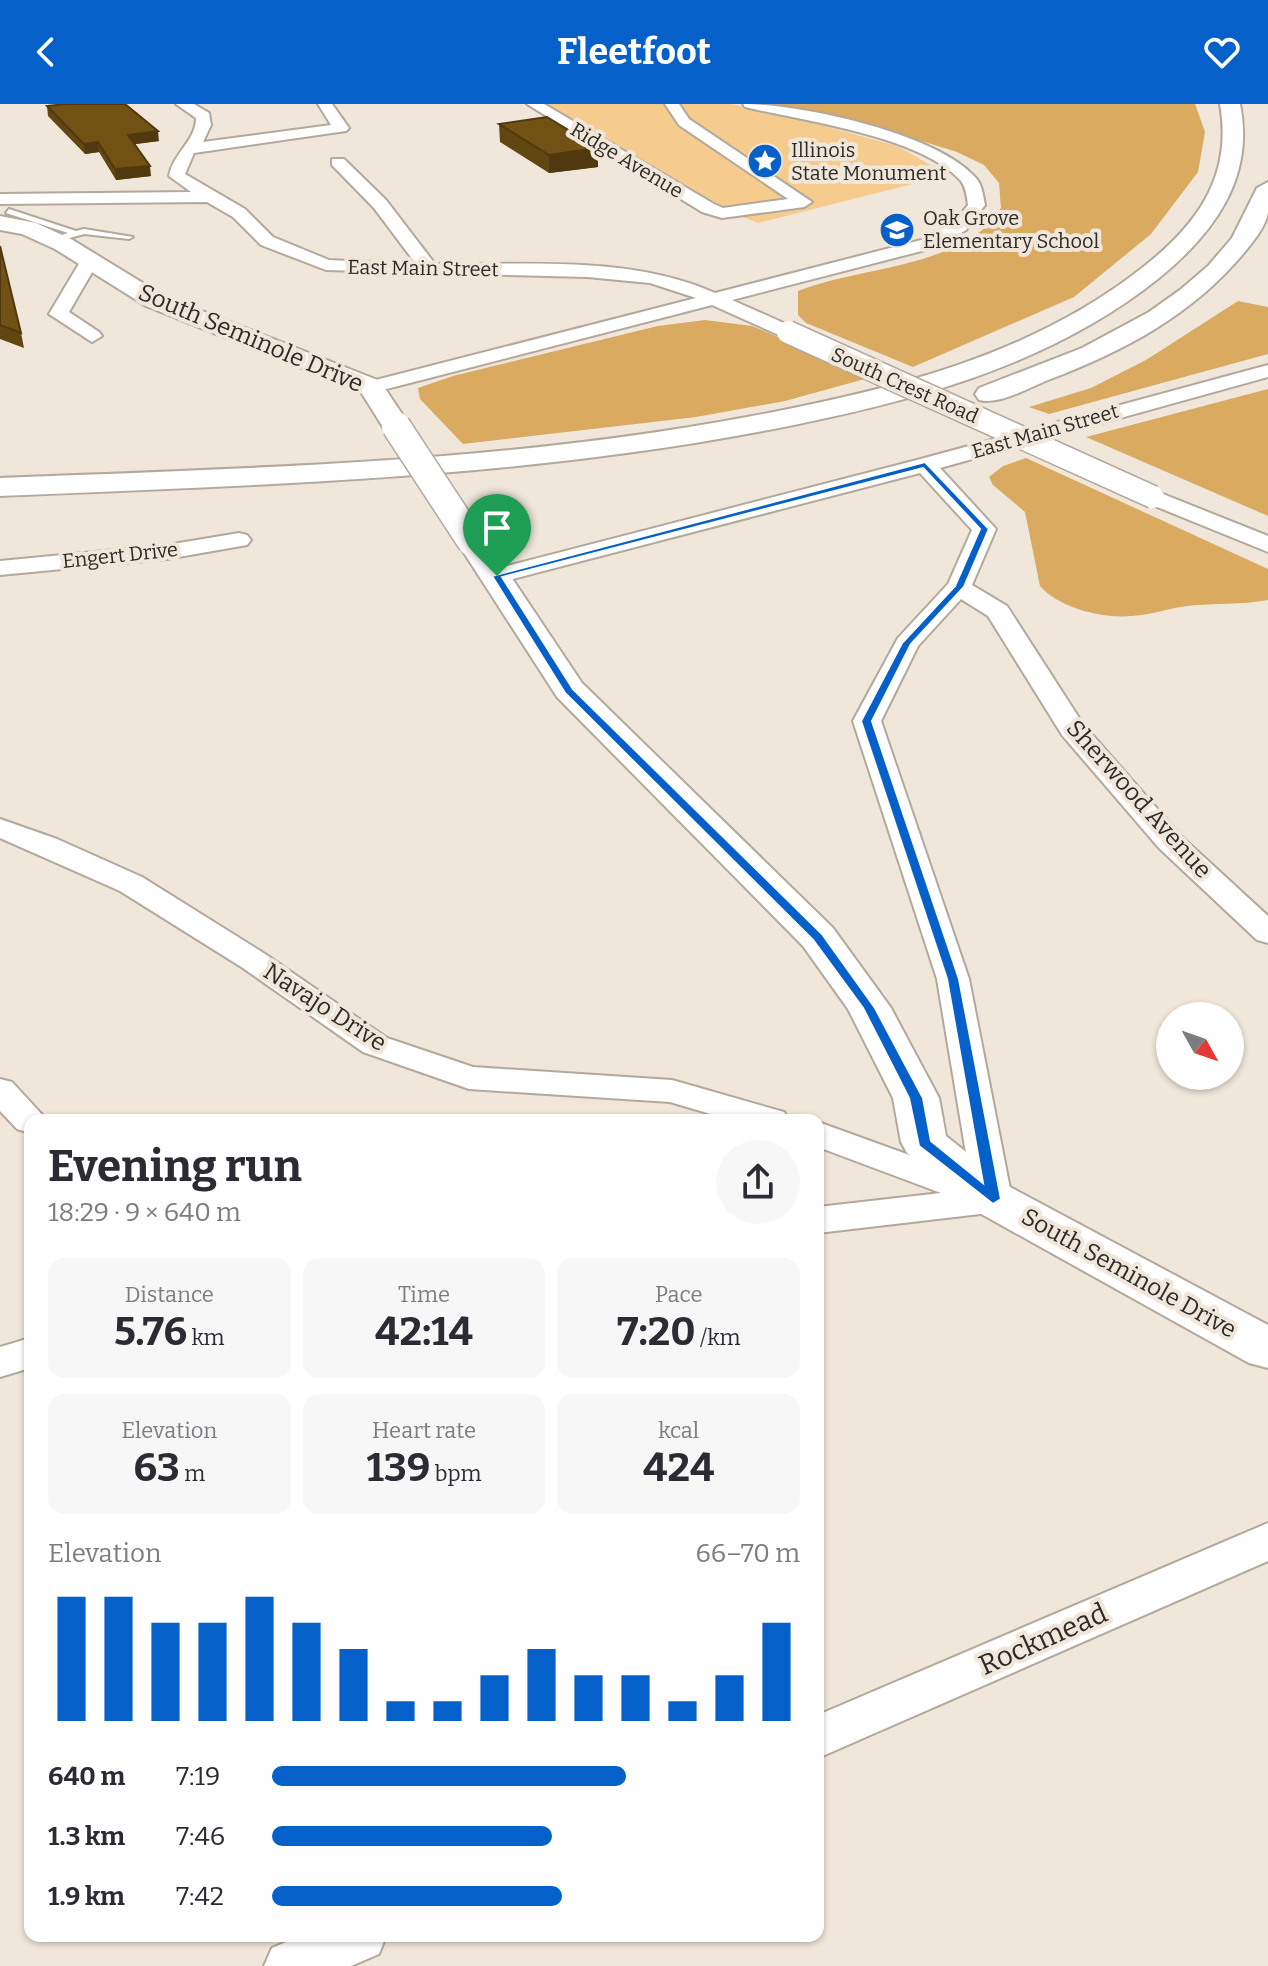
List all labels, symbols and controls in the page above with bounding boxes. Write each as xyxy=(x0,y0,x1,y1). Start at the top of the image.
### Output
icon: back xyxy=(24,30,68,74)
text: Fleetfoot xyxy=(557,30,711,74)
icon: heart xyxy=(1200,30,1244,74)
street label: Ridge Avenue xyxy=(566,117,688,203)
place label: Illinois State Monument xyxy=(791,138,947,185)
place icon: Illinois State Monument xyxy=(746,142,784,180)
place label: Oak Grove Elementary School xyxy=(923,206,1100,253)
school or university icon: Oak Grove Elementary School xyxy=(878,211,916,249)
street label: East Main Street xyxy=(347,255,499,281)
street label: South Seminole Drive xyxy=(135,278,367,398)
street label: South Crest Road xyxy=(828,342,982,428)
street label: East Main Street xyxy=(969,399,1121,463)
pin xyxy=(463,494,531,576)
icon: arrive xyxy=(475,506,519,550)
street label: Engert Drive xyxy=(61,537,179,573)
street label: Sherwood Avenue xyxy=(1061,714,1217,884)
street label: Navajo Drive xyxy=(258,957,392,1057)
north arrow xyxy=(1156,1002,1244,1090)
map controls xyxy=(1156,1002,1244,1090)
text: Evening run xyxy=(48,1140,302,1193)
button: share xyxy=(716,1140,800,1224)
text: 18:29 · 9 × 640 m xyxy=(48,1197,241,1228)
street label: South Seminole Drive xyxy=(1017,1202,1241,1344)
text: Distance xyxy=(125,1281,214,1308)
text: Time xyxy=(398,1281,450,1308)
text: Pace xyxy=(655,1281,702,1308)
text: 5.76 xyxy=(114,1308,187,1356)
text: 42:14 xyxy=(375,1308,473,1356)
text: 7:20 xyxy=(617,1308,696,1356)
text: km xyxy=(187,1324,225,1351)
text: /km xyxy=(696,1324,740,1351)
text: Elevation xyxy=(121,1417,217,1444)
text: Heart rate xyxy=(372,1417,476,1444)
text: kcal xyxy=(658,1417,699,1444)
text: 63 xyxy=(133,1444,180,1492)
text: 139 xyxy=(366,1444,430,1492)
text: 424 xyxy=(643,1444,714,1492)
text: m xyxy=(180,1460,205,1487)
text: bpm xyxy=(430,1460,482,1487)
text: Elevation xyxy=(48,1538,161,1569)
text: 66–70 m xyxy=(696,1538,800,1569)
street label: Rockmead xyxy=(974,1596,1112,1682)
text: 640 m xyxy=(48,1761,125,1792)
text: 7:19 xyxy=(176,1761,220,1792)
text: 1.3 km xyxy=(48,1821,125,1852)
text: 7:46 xyxy=(176,1821,225,1852)
text: 1.9 km xyxy=(48,1881,125,1912)
text: 7:42 xyxy=(176,1881,224,1912)

